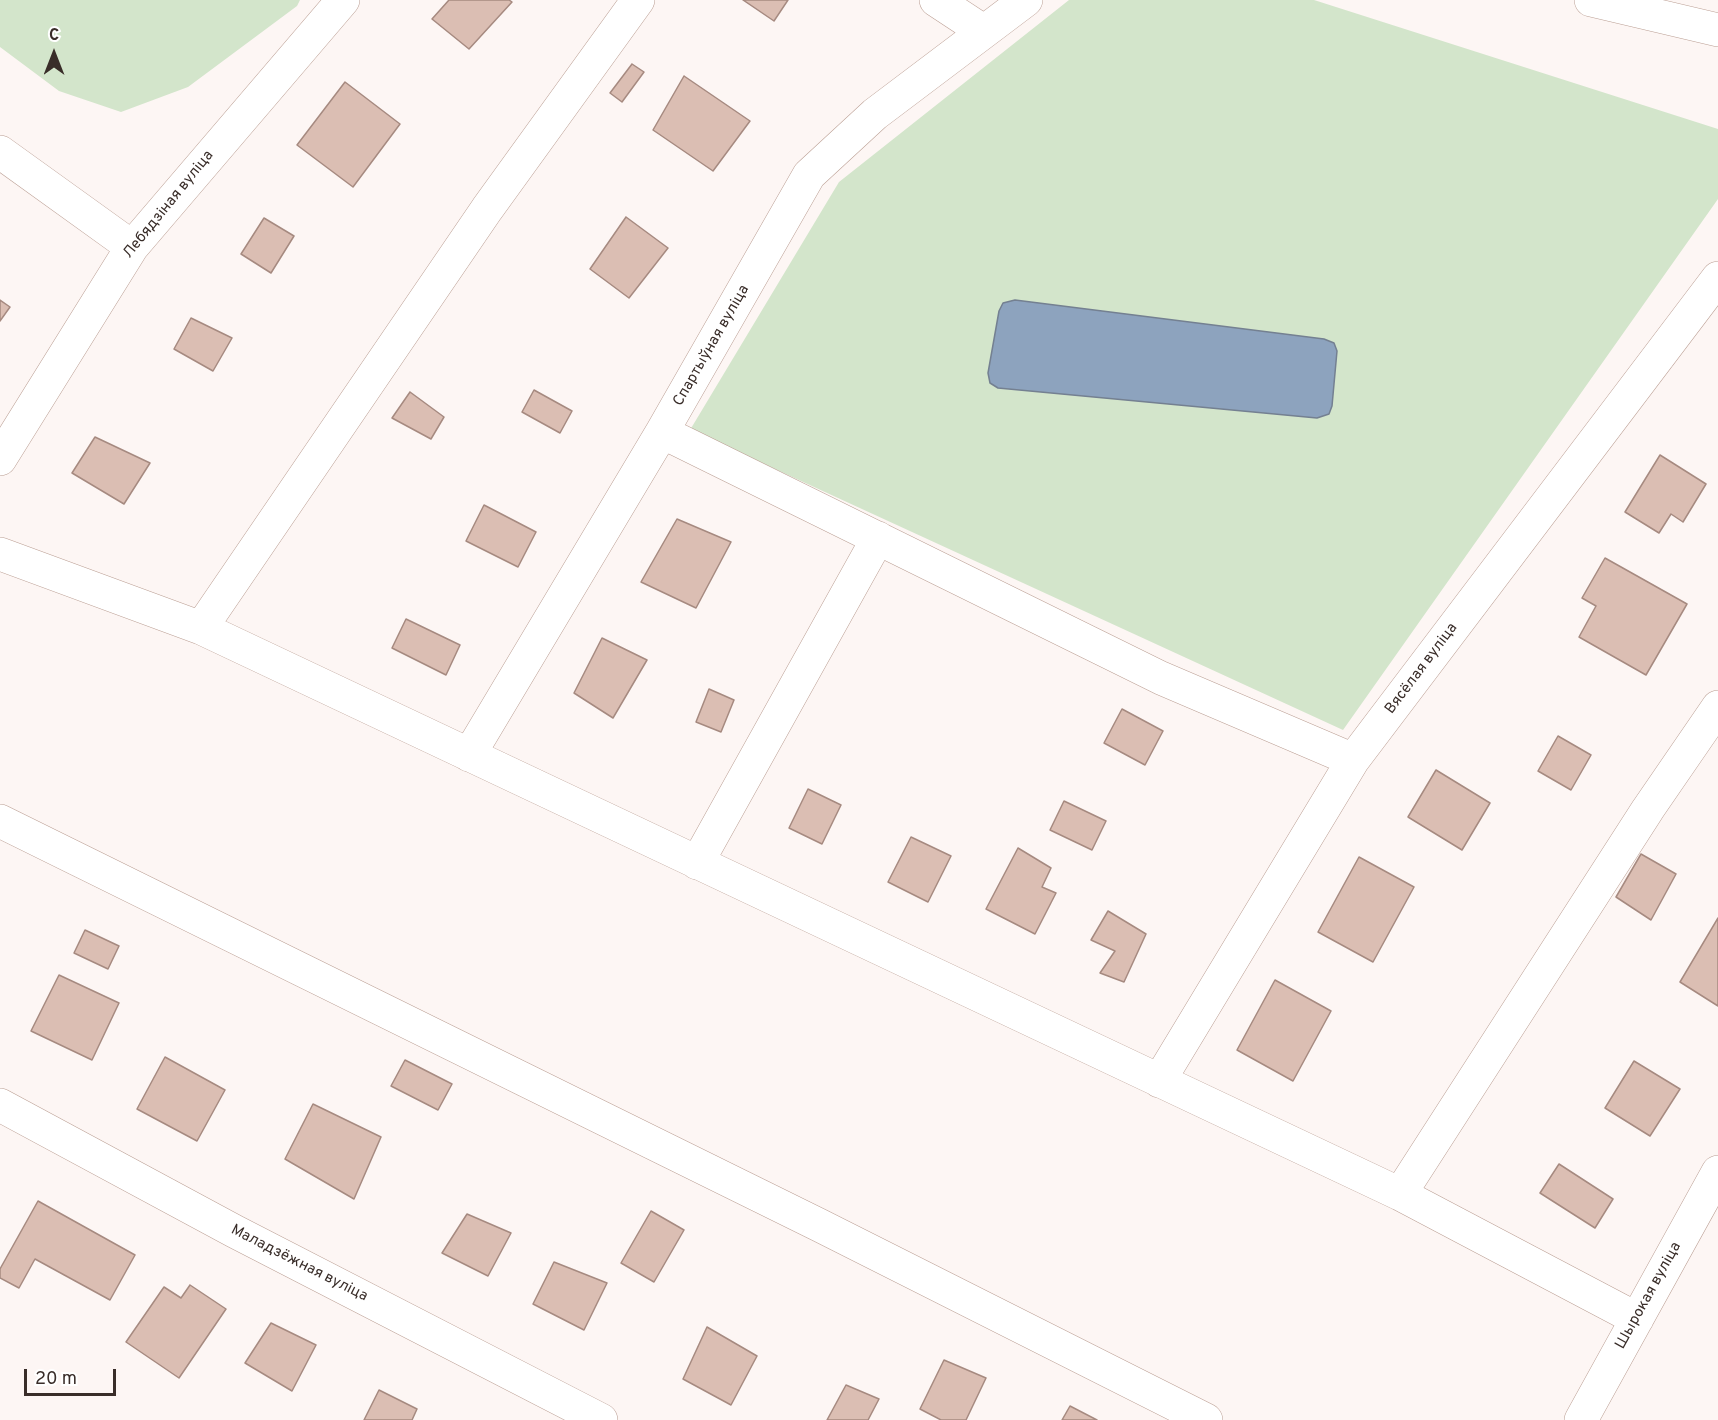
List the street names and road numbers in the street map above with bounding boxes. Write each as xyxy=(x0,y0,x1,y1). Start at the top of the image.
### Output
street label: Лебядзіная вуліца xyxy=(120,147,218,263)
street label: Спартыўная вуліца xyxy=(670,282,754,410)
street label: Вясёлая вуліца xyxy=(1382,620,1462,718)
street label: Маладзёжная вуліца xyxy=(228,1222,370,1306)
street label: Шырокая вуліца xyxy=(1612,1239,1686,1353)

